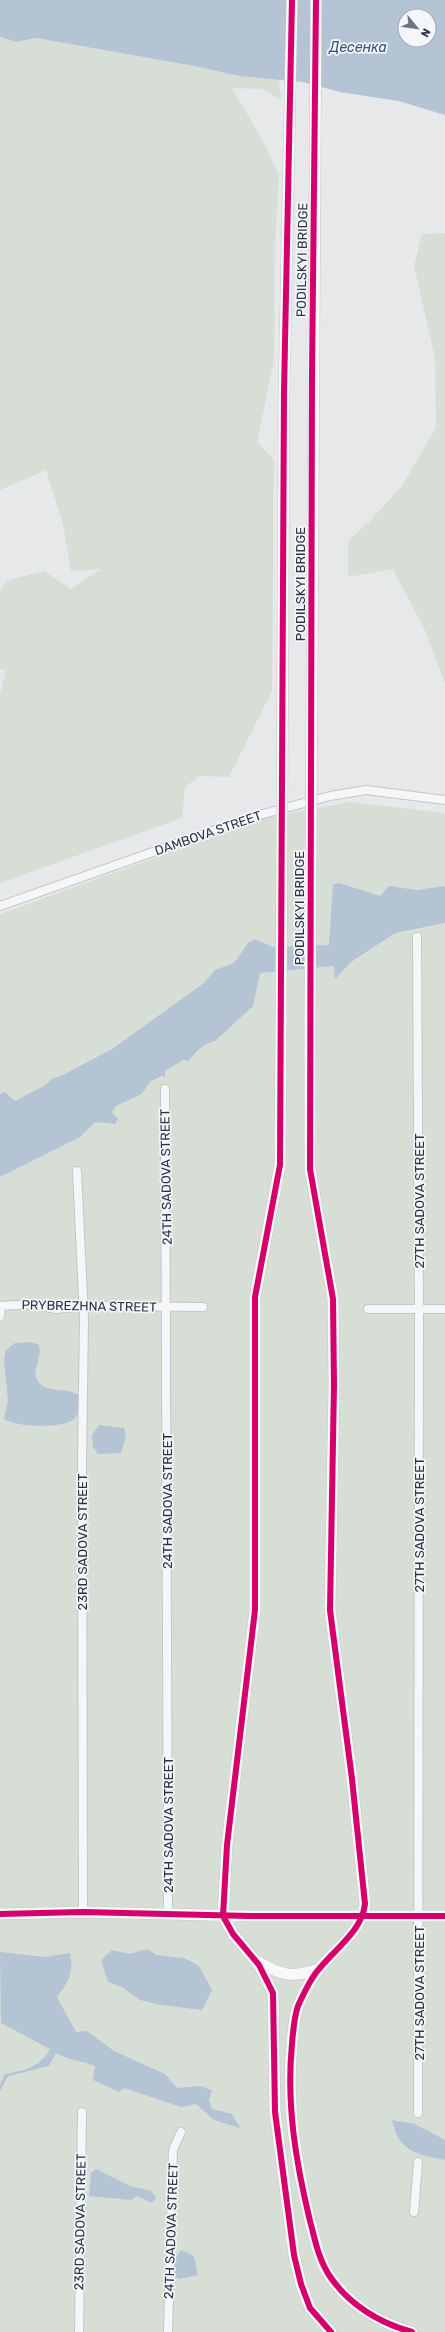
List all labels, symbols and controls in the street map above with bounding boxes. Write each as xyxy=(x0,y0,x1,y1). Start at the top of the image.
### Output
north arrow xyxy=(397,8,437,48)
text: N xyxy=(418,26,433,39)
water label: Десенка xyxy=(328,39,387,56)
street label: PODILSKYI BRIDGE xyxy=(294,203,310,317)
street label: PODILSKYI BRIDGE xyxy=(293,527,308,641)
street label: DAMBOVA STREET xyxy=(153,808,264,858)
street label: PODILSKYI BRIDGE xyxy=(292,851,307,965)
street label: 24TH SADOVA STREET xyxy=(157,1108,175,1245)
street label: 27TH SADOVA STREET xyxy=(412,1133,427,1269)
street label: PRYBREZHNA STREET xyxy=(21,1297,157,1315)
street label: 24TH SADOVA STREET xyxy=(160,1432,175,1569)
street label: 27TH SADOVA STREET xyxy=(412,1457,427,1593)
street label: 23RD SADOVA STREET xyxy=(75,1473,90,1611)
street label: 24TH SADOVA STREET xyxy=(161,1756,176,1893)
street label: 27TH SADOVA STREET xyxy=(412,1925,427,2061)
street label: 23RD SADOVA STREET xyxy=(71,2153,89,2291)
street label: 24TH SADOVA STREET xyxy=(161,2162,181,2299)

